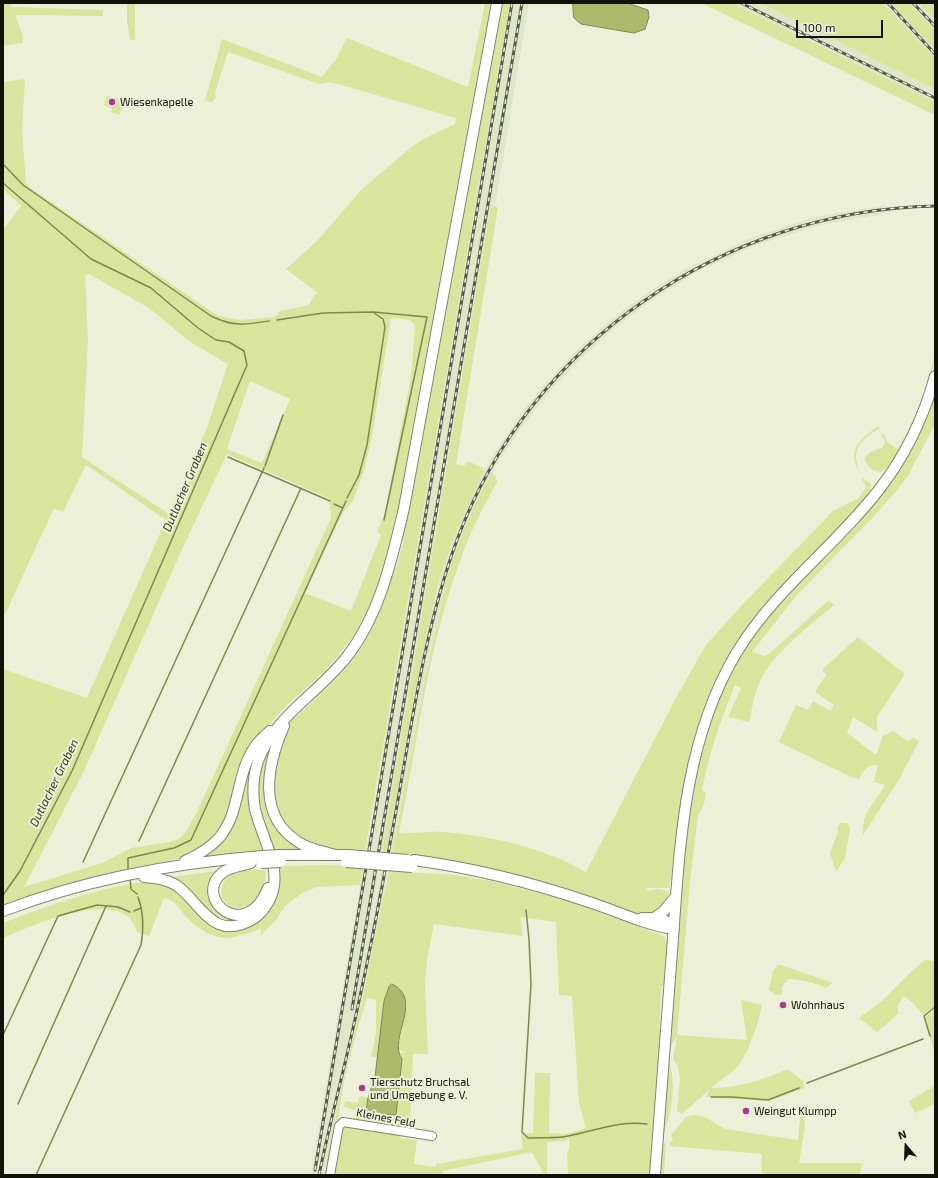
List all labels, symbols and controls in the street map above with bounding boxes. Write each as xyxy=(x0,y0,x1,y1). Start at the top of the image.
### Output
scale bar xyxy=(798,12,885,38)
text: 100 m xyxy=(803,20,835,34)
place label: Wiesenkapelle xyxy=(120,95,193,109)
marker: Wiesenkapelle xyxy=(107,97,117,107)
water label: Dutlacher Graben xyxy=(160,440,210,534)
water label: Dutlacher Graben xyxy=(27,737,81,829)
place label: Wohnhaus xyxy=(791,998,845,1012)
marker: Wohnhaus xyxy=(778,1000,788,1010)
place label: Tierschutz Bruchsal und Umgebung e. V. xyxy=(370,1075,469,1101)
marker: Tierschutz Bruchsal und Umgebung e. V. xyxy=(357,1083,367,1093)
place label: Weingut Klumpp xyxy=(754,1104,837,1118)
street label: Kleines Feld xyxy=(355,1106,417,1130)
marker: Weingut Klumpp xyxy=(741,1106,751,1116)
north arrow xyxy=(886,1126,926,1166)
text: N xyxy=(896,1127,908,1142)

